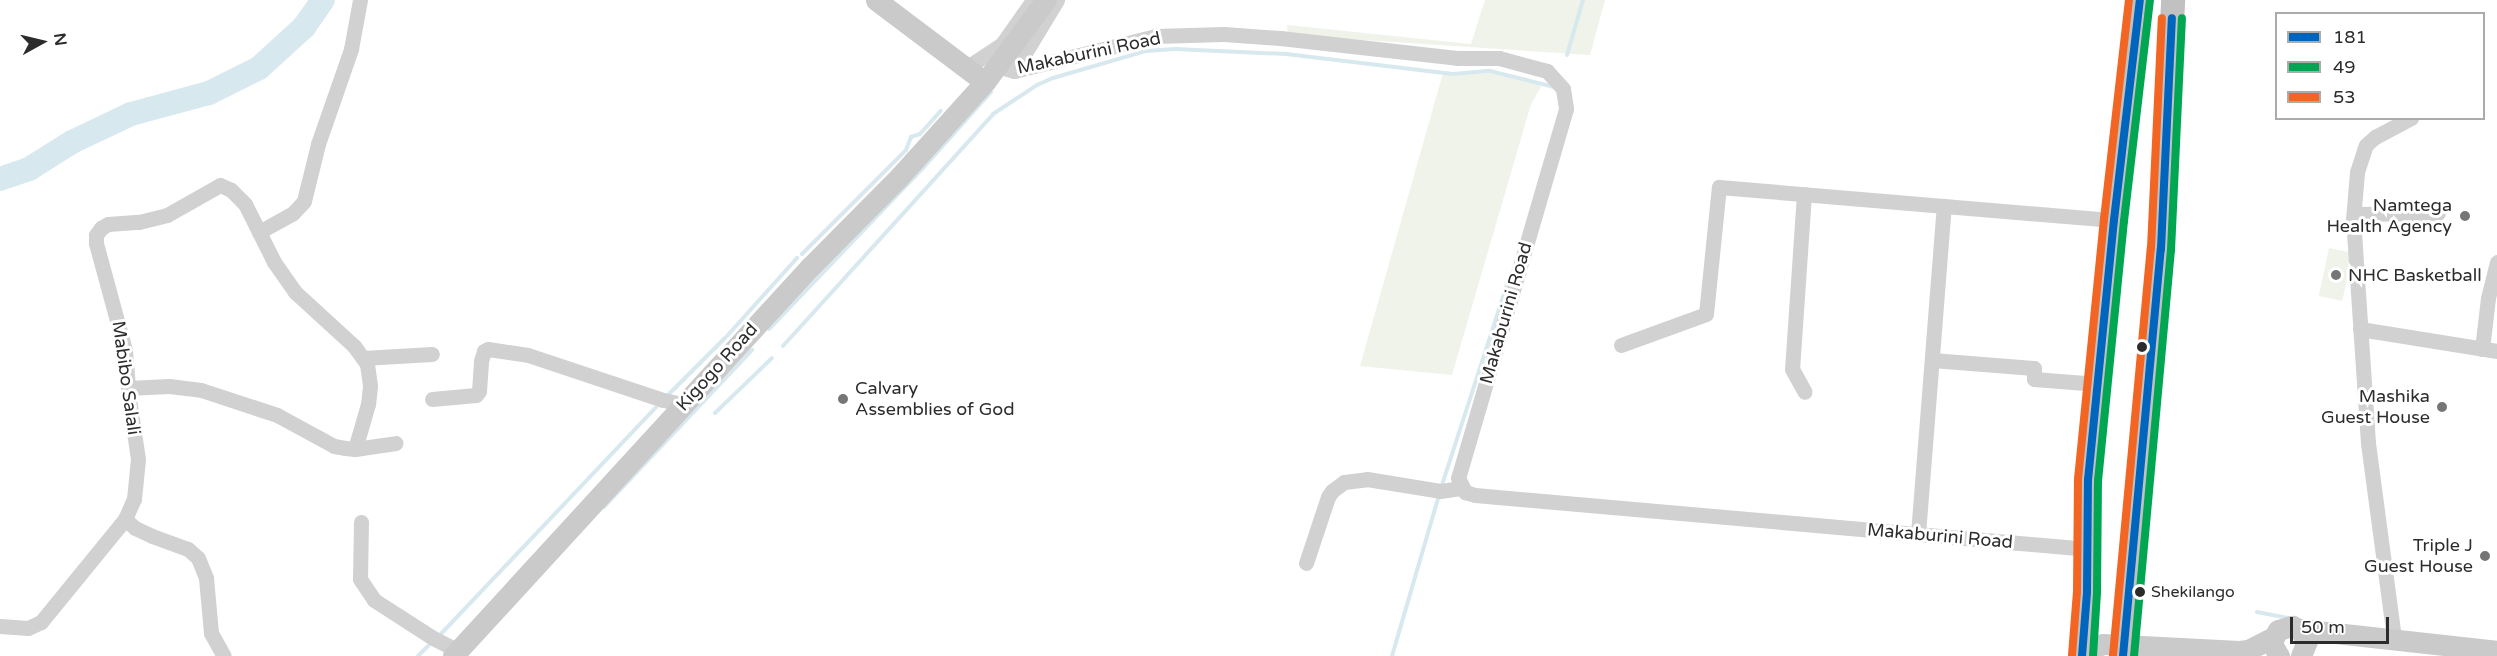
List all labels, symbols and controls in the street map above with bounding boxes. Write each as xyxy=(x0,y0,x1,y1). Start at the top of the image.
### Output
north arrow xyxy=(12,12,72,72)
legend xyxy=(2275,12,2485,120)
text: 181 xyxy=(2333,26,2367,48)
street label: Makaburini Road xyxy=(1015,27,1163,79)
text: N xyxy=(49,32,71,47)
text: 49 xyxy=(2333,56,2356,78)
text: 53 xyxy=(2333,86,2356,108)
place label: Namtega Health Agency xyxy=(2326,195,2452,238)
marker: Namtega Health Agency xyxy=(2456,207,2474,225)
street label: Makaburini Road xyxy=(1475,240,1537,386)
place label: NHC Basketball xyxy=(2348,264,2482,286)
marker: NHC Basketball xyxy=(2329,268,2343,282)
street label: Kigogo Road xyxy=(672,319,762,415)
street label: Mabibo Salali xyxy=(107,320,145,436)
unlabelled marker xyxy=(2136,341,2148,353)
place label: Calvary Assemblies of God xyxy=(855,378,1015,420)
place label: Mashika Guest House xyxy=(2321,386,2430,428)
marker: Calvary Assemblies of God xyxy=(836,392,850,406)
marker: Mashika Guest House xyxy=(2435,400,2449,414)
street label: Makaburini Road xyxy=(1866,519,2014,553)
place label: Triple J Guest House xyxy=(2364,535,2473,578)
marker: Triple J Guest House xyxy=(2478,549,2492,563)
place label: Shekilango xyxy=(2151,582,2235,602)
marker: Shekilango xyxy=(2134,586,2146,598)
scale bar xyxy=(2293,605,2392,643)
text: 50 m xyxy=(2301,616,2345,638)

